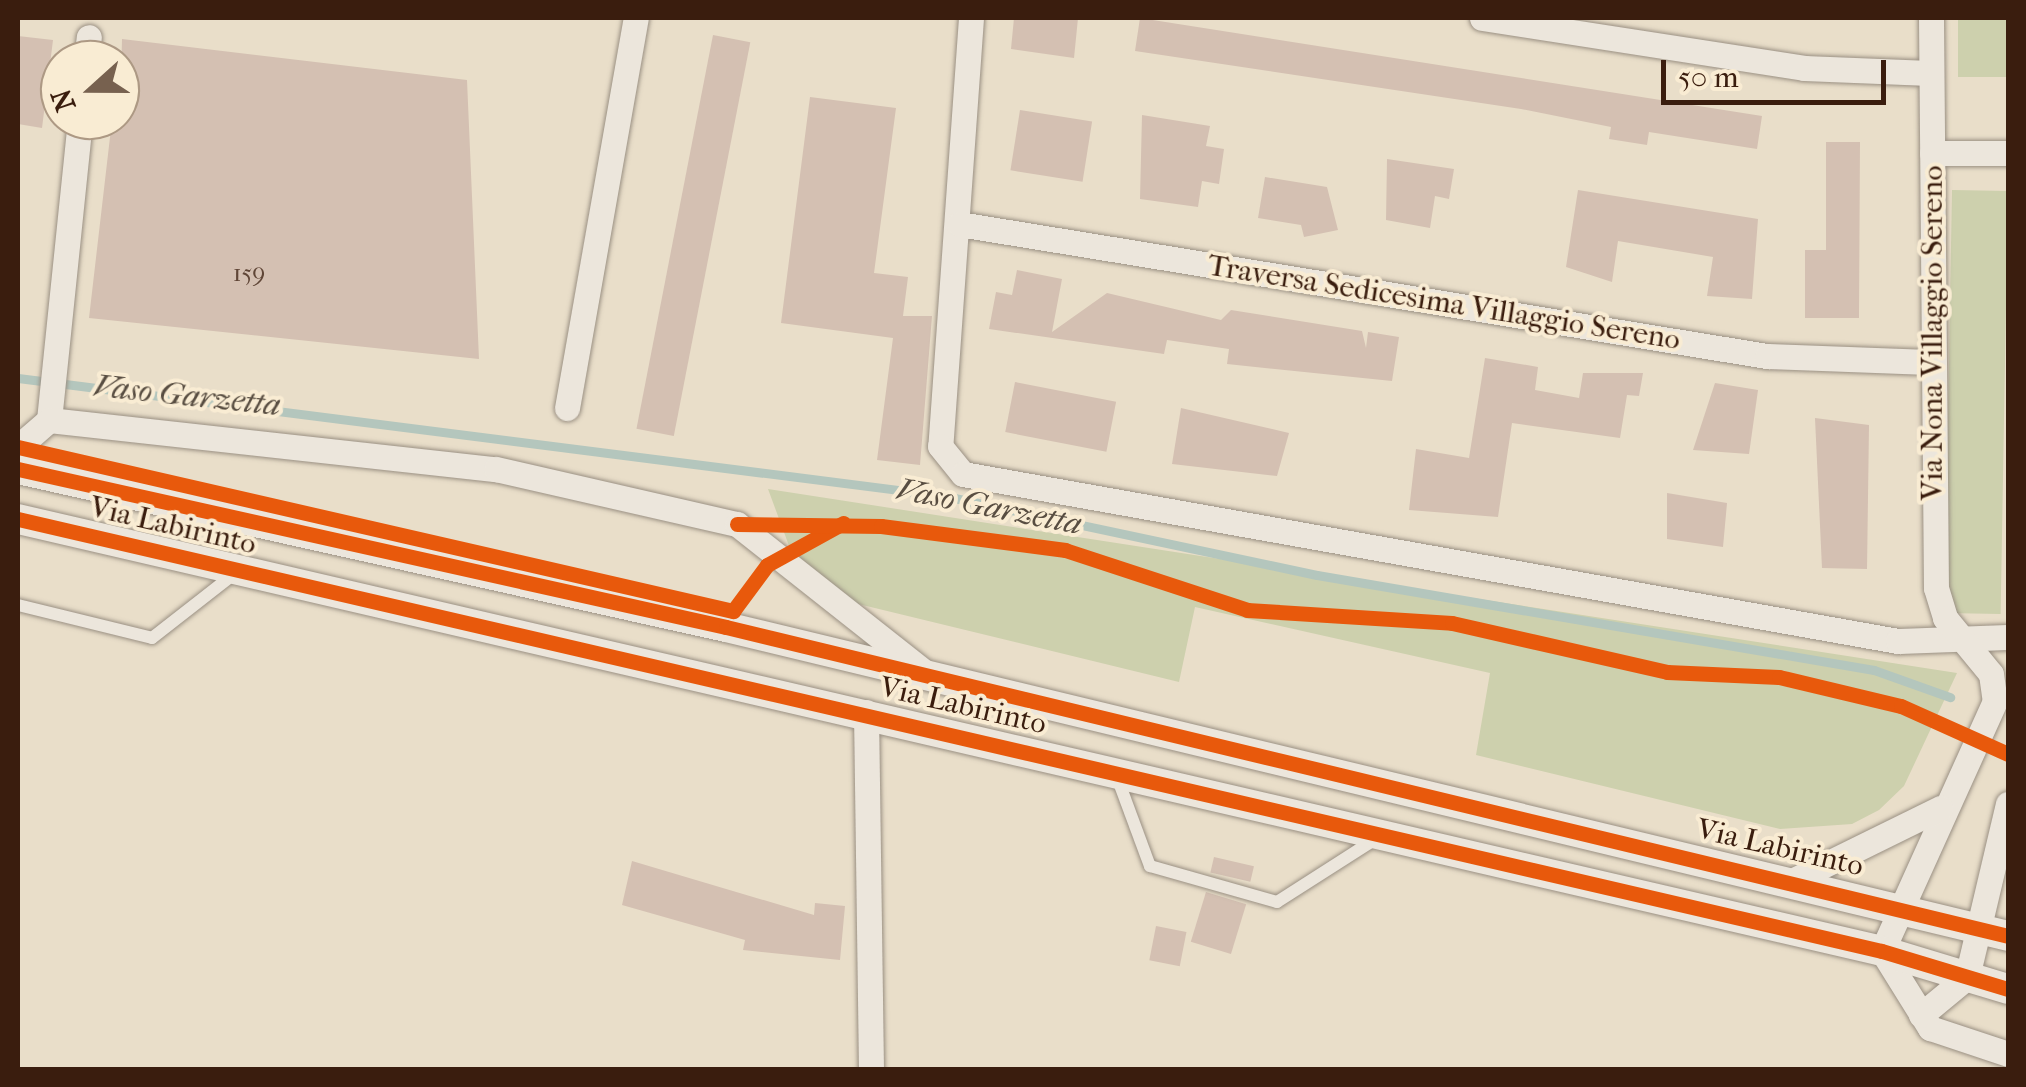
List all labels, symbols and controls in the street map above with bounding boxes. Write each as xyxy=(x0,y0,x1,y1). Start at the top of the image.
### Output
north arrow xyxy=(40,40,140,140)
scale bar xyxy=(1666,40,1891,102)
text: 50 m xyxy=(1678,60,1739,95)
text: N xyxy=(44,84,83,116)
street label: Via Nona Villaggio Sereno xyxy=(1915,165,1951,501)
street label: Traversa Sedicesima Villaggio Sereno xyxy=(1205,248,1683,358)
house number: 159 xyxy=(233,258,265,288)
water label: Vaso Garzetta xyxy=(92,367,282,425)
water label: Vaso Garzetta xyxy=(893,470,1085,544)
street label: Via Labirinto xyxy=(86,489,260,563)
street label: Via Labirinto xyxy=(876,669,1050,743)
street label: Via Labirinto xyxy=(1693,811,1867,885)

